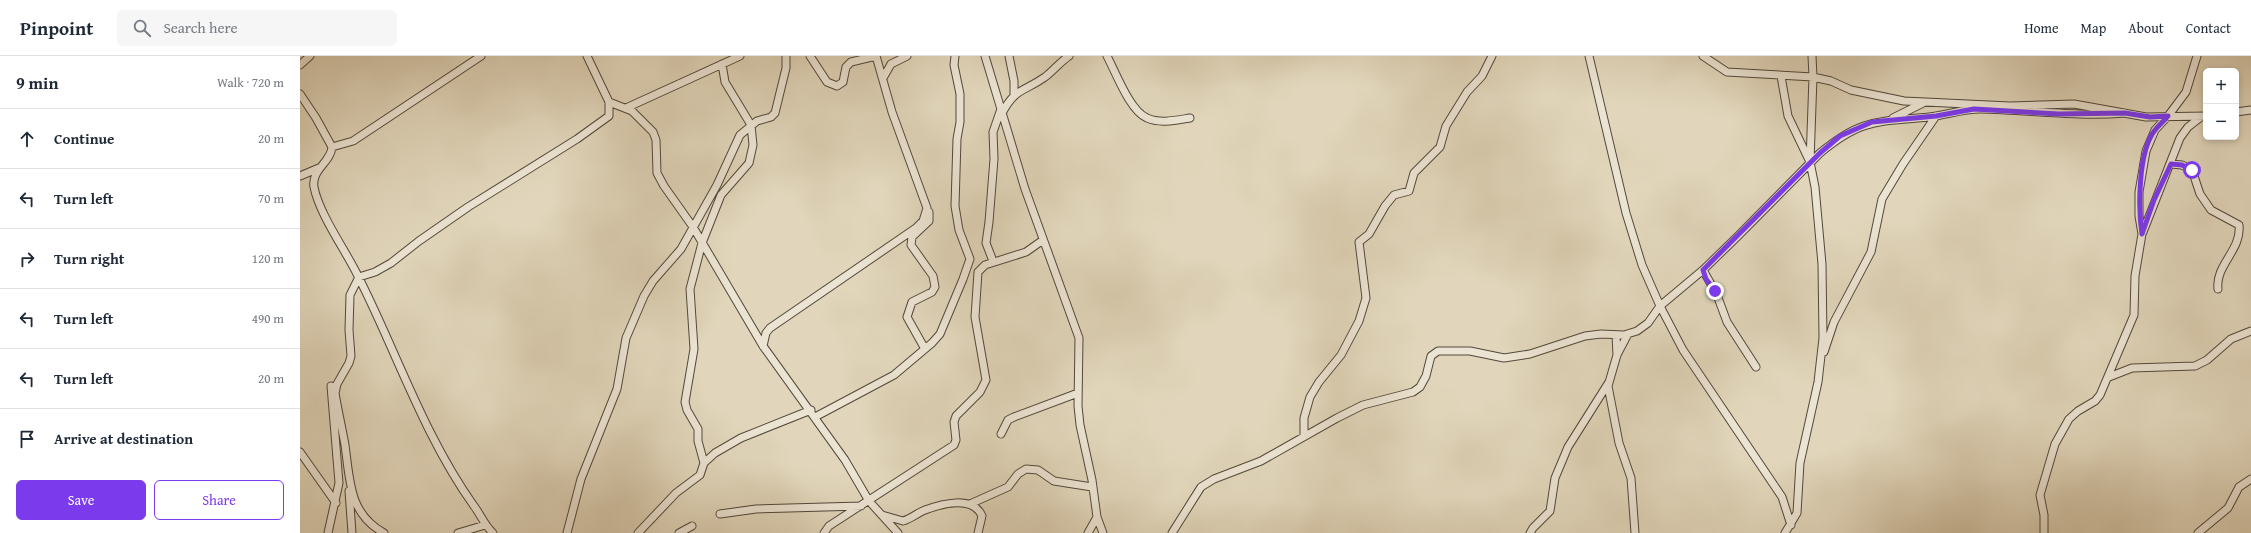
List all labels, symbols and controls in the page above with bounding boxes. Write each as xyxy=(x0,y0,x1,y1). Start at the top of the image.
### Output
search box xyxy=(117,10,397,46)
text: Pinpoint xyxy=(20,14,93,42)
icon: search xyxy=(131,17,153,39)
text: Search here xyxy=(163,17,237,38)
text: Home xyxy=(2024,18,2059,38)
text: Map xyxy=(2081,18,2106,38)
text: About xyxy=(2128,18,2164,38)
text: Contact xyxy=(2186,18,2231,38)
map controls xyxy=(2203,68,2239,140)
button: + xyxy=(2203,68,2239,104)
text: 9 min xyxy=(16,70,58,95)
text: Walk · 720 m xyxy=(217,73,284,92)
button: − xyxy=(2203,104,2239,140)
icon: ahead xyxy=(16,128,38,150)
text: Continue xyxy=(54,128,115,149)
text: 20 m xyxy=(258,129,284,148)
route start xyxy=(2183,161,2201,179)
icon: left xyxy=(16,188,38,210)
text: Turn left xyxy=(54,188,113,209)
text: 70 m xyxy=(258,189,284,208)
icon: right xyxy=(16,248,38,270)
text: Turn right xyxy=(54,248,125,269)
text: 120 m xyxy=(252,249,284,268)
route end xyxy=(1706,282,1724,300)
icon: left xyxy=(16,308,38,330)
text: Turn left xyxy=(54,308,113,329)
text: 490 m xyxy=(252,309,284,328)
icon: left xyxy=(16,368,38,390)
text: Turn left xyxy=(54,368,113,389)
text: 20 m xyxy=(258,369,284,388)
icon: arrive xyxy=(16,428,38,450)
text: Arrive at destination xyxy=(54,428,193,449)
button: Save xyxy=(16,480,146,520)
button: Share xyxy=(154,480,284,520)

